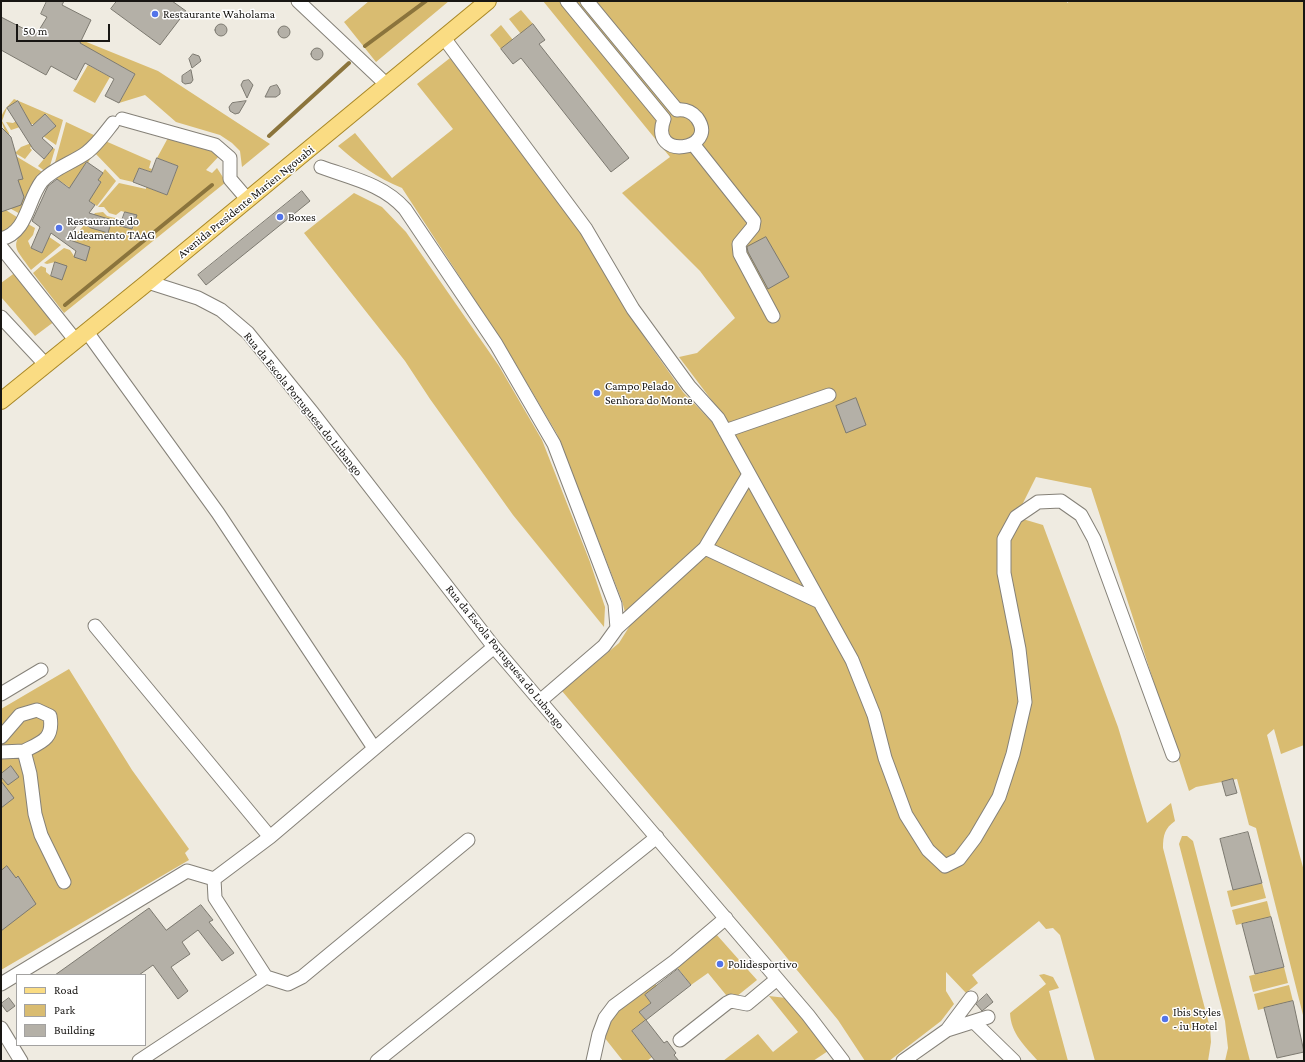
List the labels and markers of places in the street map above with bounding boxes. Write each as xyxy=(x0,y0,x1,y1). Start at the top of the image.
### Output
place label: Restaurante Waholama xyxy=(163,7,275,21)
marker: Restaurante Waholama xyxy=(150,9,160,19)
place label: Boxes xyxy=(288,210,316,224)
marker: Boxes xyxy=(275,212,285,222)
place label: Restaurante do Aldeamento TAAG xyxy=(67,214,155,242)
marker: Restaurante do Aldeamento TAAG xyxy=(54,223,64,233)
place label: Campo Pelado Senhora do Monte xyxy=(605,379,693,407)
marker: Campo Pelado Senhora do Monte xyxy=(592,388,602,398)
place label: Polidesportivo xyxy=(728,957,797,971)
marker: Polidesportivo xyxy=(715,959,725,969)
place label: Ibis Styles - iu Hotel xyxy=(1173,1005,1221,1033)
marker: Ibis Styles - iu Hotel xyxy=(1160,1014,1170,1024)

